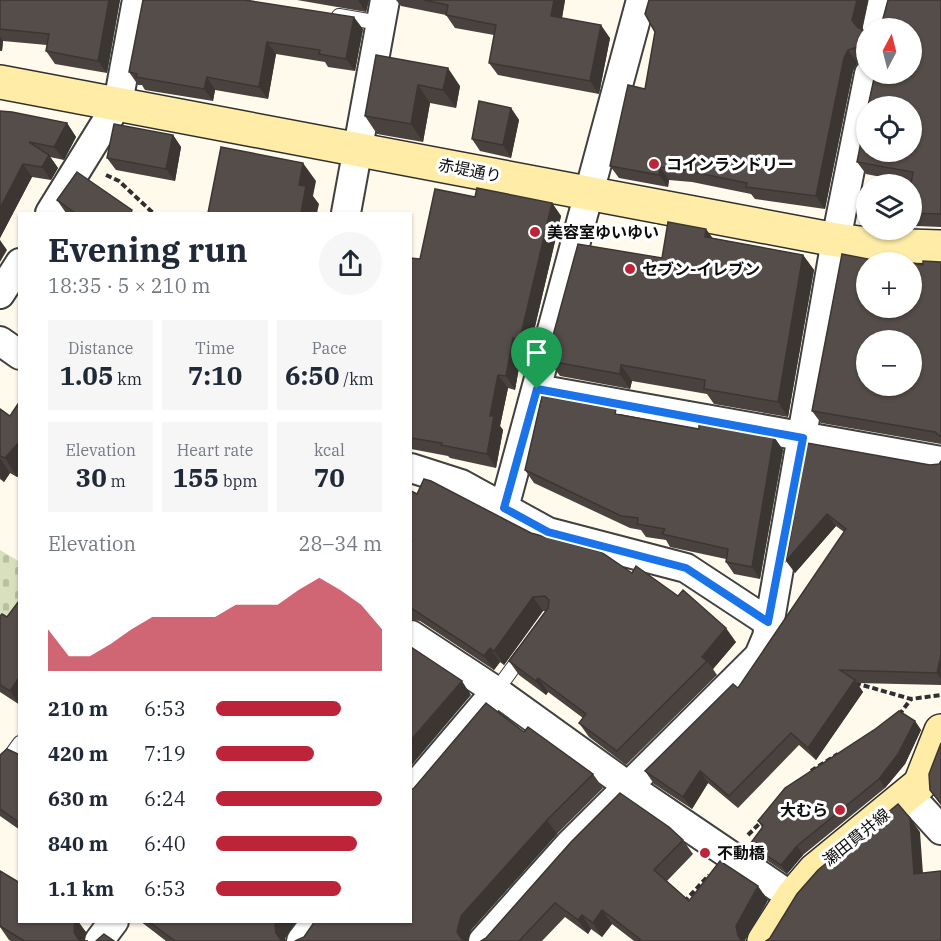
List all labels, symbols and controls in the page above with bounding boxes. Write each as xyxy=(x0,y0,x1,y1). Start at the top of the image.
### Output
north arrow xyxy=(856,18,922,84)
map controls xyxy=(856,18,922,396)
button: locate xyxy=(856,96,922,162)
street label: 赤堤通り xyxy=(437,154,503,186)
place label: コインランドリー xyxy=(666,154,794,174)
marker: コインランドリー xyxy=(647,157,661,171)
button: layers xyxy=(856,174,922,240)
place label: 美容室ゆいゆい xyxy=(547,222,659,242)
marker: 美容室ゆいゆい xyxy=(528,225,542,239)
text: Evening run xyxy=(48,228,248,271)
button: share xyxy=(319,232,382,295)
button: + xyxy=(856,252,922,318)
place label: セブン-イレブン xyxy=(642,259,760,279)
marker: セブン-イレブン xyxy=(623,262,637,276)
text: 18:35 · 5 × 210 m xyxy=(48,272,211,299)
pin xyxy=(511,327,562,389)
button: − xyxy=(856,330,922,396)
icon: arrive xyxy=(520,336,553,369)
text: Distance xyxy=(68,338,133,358)
text: Time xyxy=(195,338,235,358)
text: Pace xyxy=(312,338,347,358)
text: 1.05 xyxy=(59,358,114,392)
text: 7:10 xyxy=(188,358,242,392)
text: 6:50 xyxy=(285,358,340,392)
text: km xyxy=(114,369,142,389)
text: /km xyxy=(340,369,374,389)
text: Elevation xyxy=(65,440,136,460)
text: Heart rate xyxy=(177,440,253,460)
text: kcal xyxy=(314,440,345,460)
text: 30 xyxy=(76,460,107,494)
text: 155 xyxy=(172,460,219,494)
text: 70 xyxy=(314,460,345,494)
text: m xyxy=(107,471,126,491)
text: bpm xyxy=(219,471,258,491)
text: Elevation xyxy=(48,530,136,557)
text: 28–34 m xyxy=(299,530,382,557)
text: 210 m xyxy=(48,695,108,722)
text: 6:53 xyxy=(144,695,186,722)
text: 420 m xyxy=(48,740,108,767)
text: 7:19 xyxy=(144,740,186,767)
text: 630 m xyxy=(48,785,108,812)
text: 6:24 xyxy=(144,785,186,812)
place label: 大むら xyxy=(780,800,828,820)
marker: 大むら xyxy=(833,803,847,817)
street label: 瀬田貫井線 xyxy=(819,804,893,870)
text: 840 m xyxy=(48,830,108,857)
text: 6:40 xyxy=(144,830,186,857)
place label: 不動橋 xyxy=(717,843,765,863)
marker: 不動橋 xyxy=(698,846,712,860)
text: 1.1 km xyxy=(48,875,114,902)
text: 6:53 xyxy=(144,875,186,902)

